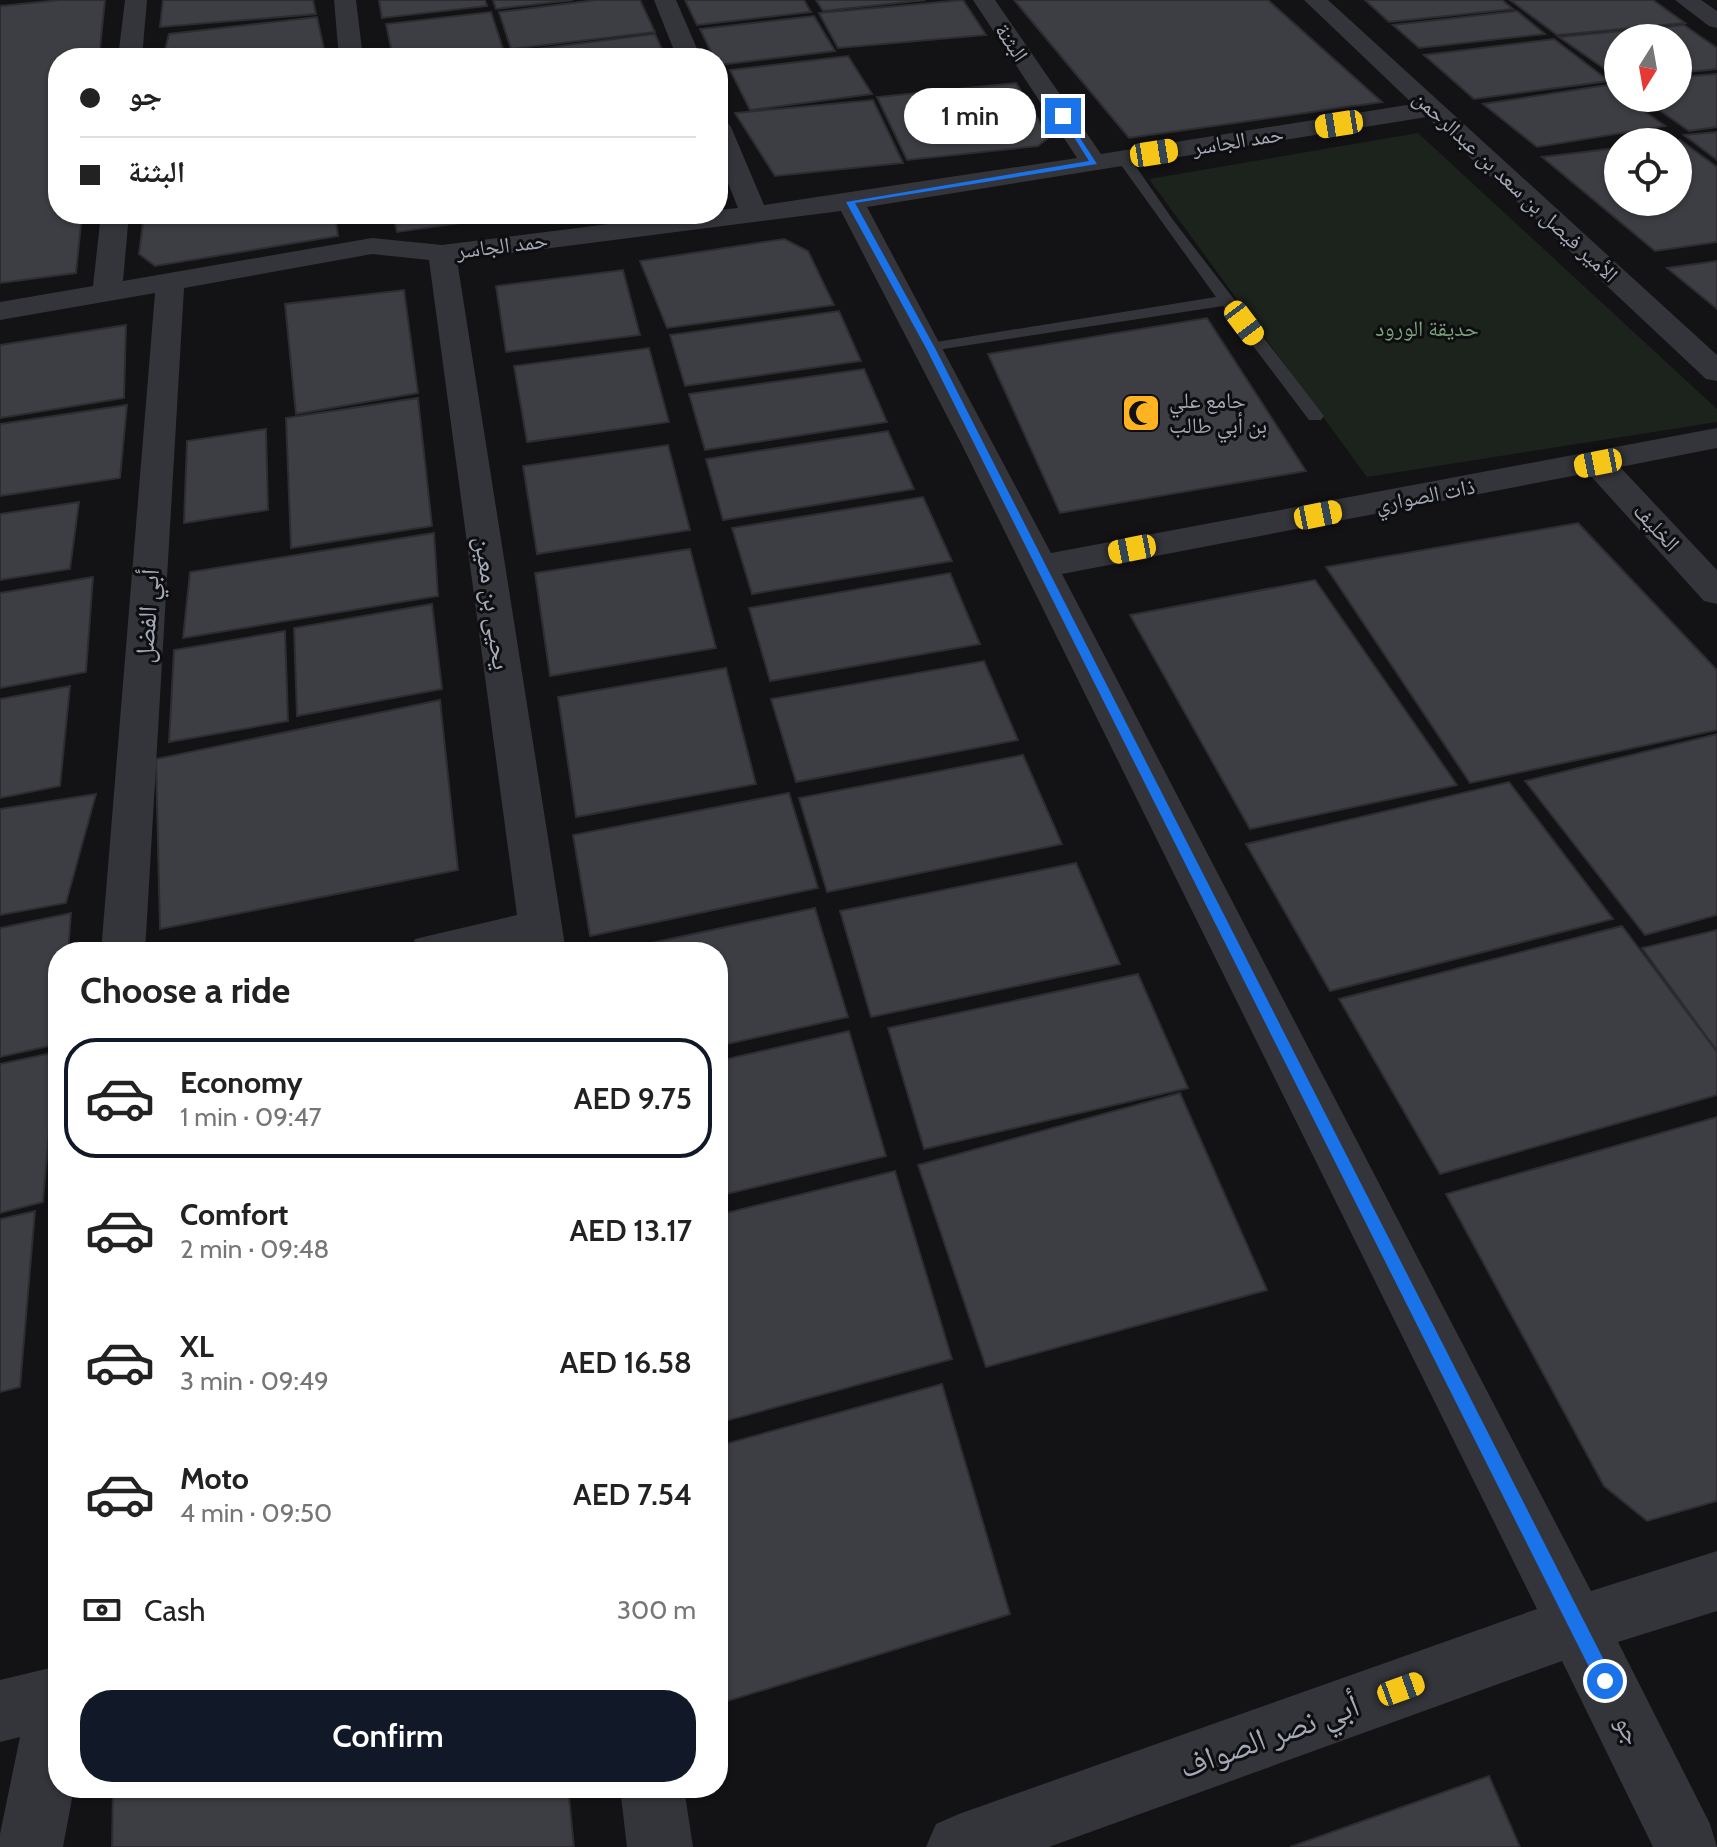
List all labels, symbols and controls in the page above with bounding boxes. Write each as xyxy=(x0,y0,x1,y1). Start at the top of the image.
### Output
street label: البثنة xyxy=(989,18,1034,67)
north arrow xyxy=(1604,24,1692,112)
map controls xyxy=(1604,24,1692,216)
text: جو xyxy=(128,76,162,113)
street label: الأمير فيصل بن سعد بن عبدالرحمن xyxy=(1408,84,1624,288)
callout: 1 min xyxy=(903,88,1035,144)
route end xyxy=(1045,98,1081,134)
text: 1 min xyxy=(941,100,999,132)
car xyxy=(1313,108,1365,140)
street label: حمد الجاسر xyxy=(1190,120,1286,161)
button: locate xyxy=(1604,128,1692,216)
car xyxy=(1128,137,1180,169)
text: البثنة xyxy=(128,153,185,190)
street label: حمد الجاسر xyxy=(454,226,549,265)
car xyxy=(1220,297,1268,349)
park label: حديقة الورود xyxy=(1375,315,1479,342)
place label: جامع علي بن أبي طالب xyxy=(1169,387,1267,443)
mosque icon: جامع علي بن أبي طالب xyxy=(1120,392,1162,434)
car xyxy=(1572,447,1624,479)
street label: ذات الصواري xyxy=(1373,473,1478,522)
street label: الخليف xyxy=(1628,498,1686,557)
car xyxy=(1292,499,1344,531)
car xyxy=(1106,533,1158,565)
street label: يحيى بن معين xyxy=(468,534,518,672)
street label: أبي الفضل xyxy=(128,568,171,665)
text: Choose a ride xyxy=(80,968,290,1012)
icon: car xyxy=(84,1062,156,1134)
text: Economy xyxy=(180,1064,303,1101)
text: AED 9.75 xyxy=(574,1080,692,1117)
text: 1 min · 09:47 xyxy=(180,1101,322,1133)
icon: car xyxy=(84,1194,156,1266)
text: Comfort xyxy=(180,1196,288,1233)
text: AED 13.17 xyxy=(569,1212,692,1249)
text: 2 min · 09:48 xyxy=(180,1233,329,1265)
icon: car xyxy=(84,1326,156,1398)
text: XL xyxy=(180,1328,214,1365)
text: AED 16.58 xyxy=(560,1344,692,1381)
text: 3 min · 09:49 xyxy=(180,1365,329,1397)
icon: car xyxy=(84,1458,156,1530)
text: Moto xyxy=(180,1460,249,1497)
text: AED 7.54 xyxy=(573,1476,692,1513)
text: 4 min · 09:50 xyxy=(180,1497,332,1529)
icon: cash xyxy=(80,1588,124,1632)
text: Cash xyxy=(144,1592,206,1629)
text: 300 m xyxy=(617,1594,696,1626)
route start xyxy=(1587,1663,1623,1699)
car xyxy=(1374,1670,1428,1708)
street label: أبي نصر الصواف xyxy=(1174,1685,1366,1792)
button: Confirm xyxy=(80,1690,696,1782)
street label: جو xyxy=(1608,1710,1650,1750)

